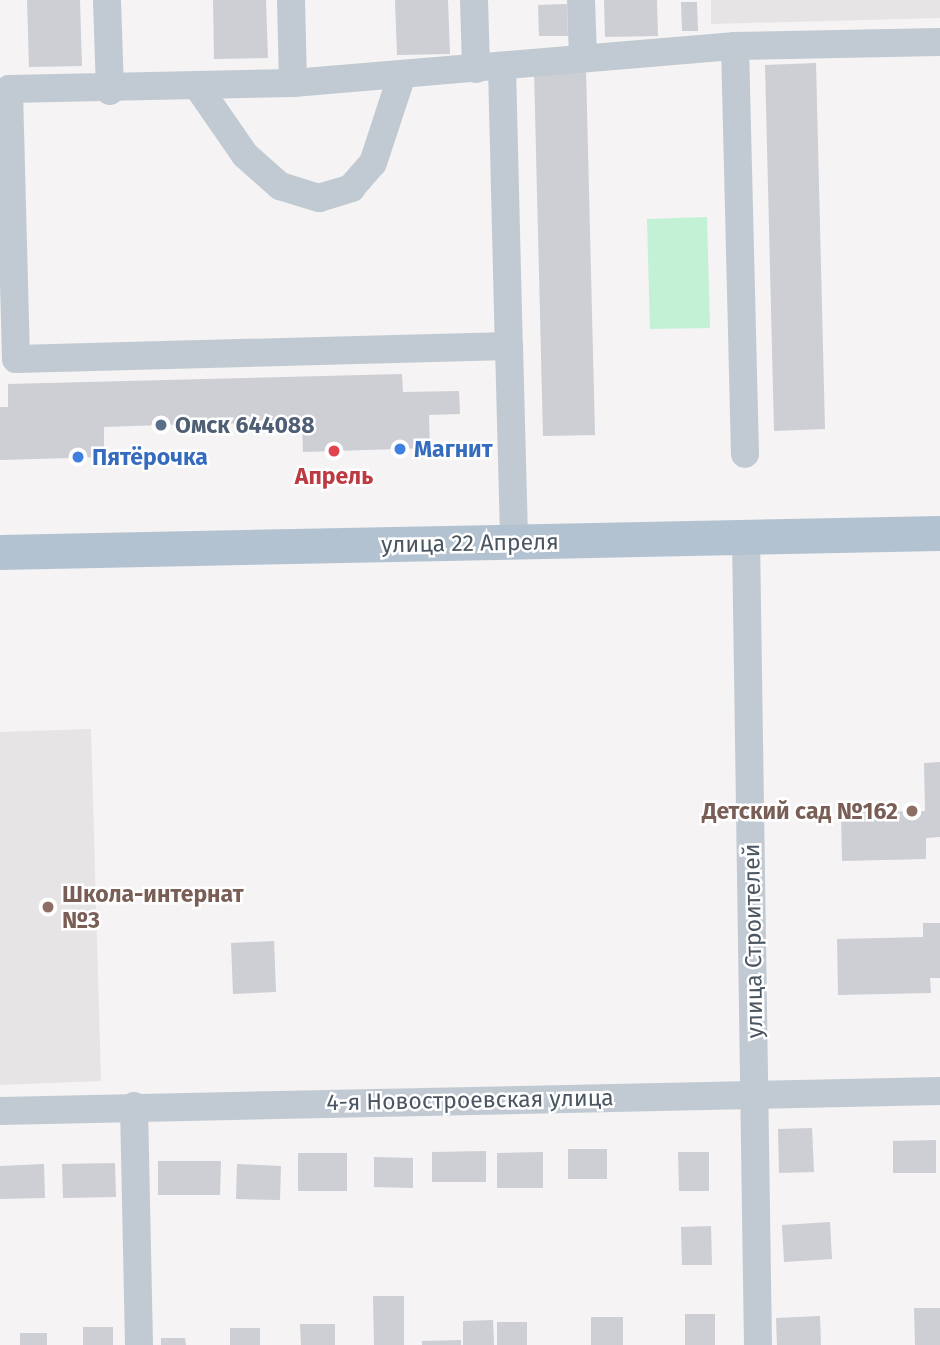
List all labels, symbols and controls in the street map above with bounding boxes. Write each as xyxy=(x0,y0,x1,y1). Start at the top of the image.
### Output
place label: Омск 644088 xyxy=(175,411,315,439)
marker: Омск 644088 xyxy=(153,417,169,433)
place label: Магнит xyxy=(414,435,493,463)
marker: Магнит xyxy=(392,441,408,457)
place label: Пятёрочка xyxy=(92,443,208,471)
marker: Апрель xyxy=(326,443,342,459)
marker: Пятёрочка xyxy=(70,449,86,465)
place label: Апрель xyxy=(295,462,373,490)
street label: улица 22 Апреля xyxy=(381,528,559,558)
place label: Детский сад №162 xyxy=(702,797,898,825)
marker: Детский сад №162 xyxy=(904,803,920,819)
street label: улица Строителей xyxy=(738,843,768,1039)
place label: Школа-интернат №3 xyxy=(62,880,244,934)
marker: Школа-интернат №3 xyxy=(40,899,56,915)
street label: 4-я Новостроевская улица xyxy=(326,1084,614,1116)

